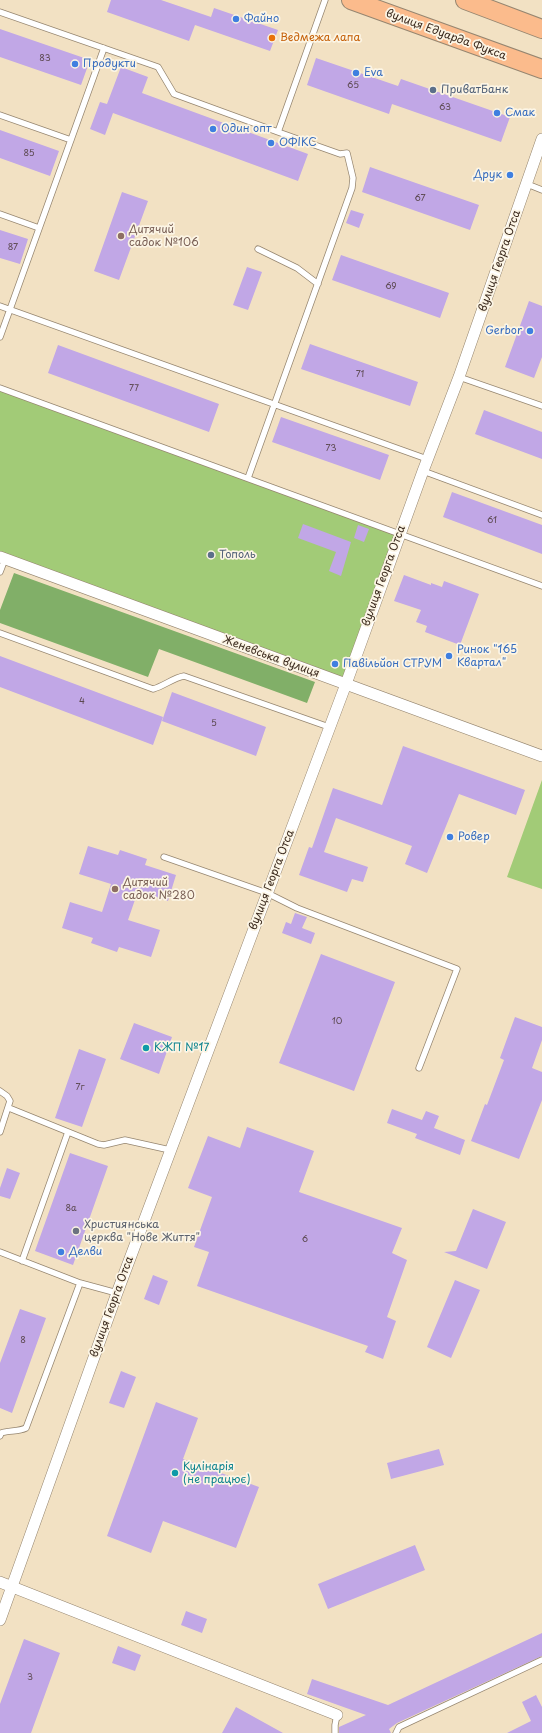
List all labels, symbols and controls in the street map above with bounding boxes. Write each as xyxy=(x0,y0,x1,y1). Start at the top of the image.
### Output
street label: вулиця Едуарда Фукса xyxy=(384,7,508,63)
place label: Файно xyxy=(244,12,279,26)
marker: Файно xyxy=(231,14,241,24)
place label: Ведмежа лапа xyxy=(280,31,360,45)
marker: Ведмежа лапа xyxy=(267,33,277,43)
house number: 83 xyxy=(39,54,51,64)
place label: Продукти xyxy=(83,57,136,71)
marker: Продукти xyxy=(70,59,80,69)
place label: Eva xyxy=(364,66,383,80)
marker: Eva xyxy=(351,68,361,78)
house number: 65 xyxy=(347,81,359,91)
place label: ПриватБанк xyxy=(441,83,508,97)
marker: ПриватБанк xyxy=(428,85,438,95)
house number: 63 xyxy=(439,103,451,113)
place label: Смак xyxy=(505,106,535,120)
marker: Смак xyxy=(492,108,502,118)
place label: Один опт xyxy=(221,122,271,136)
marker: Один опт xyxy=(208,124,218,134)
place label: ОФІКС xyxy=(279,136,317,150)
marker: ОФІКС xyxy=(266,138,276,148)
house number: 85 xyxy=(23,149,35,159)
place label: Друк xyxy=(474,168,502,182)
marker: Друк xyxy=(505,170,515,180)
house number: 67 xyxy=(414,194,426,204)
street label: вулиця Георга Отса xyxy=(476,209,524,313)
place label: Дитячий садок №106 xyxy=(129,223,199,249)
marker: Дитячий садок №106 xyxy=(116,231,126,241)
house number: 87 xyxy=(8,243,18,253)
house number: 69 xyxy=(385,282,397,292)
place label: Gerbor xyxy=(485,324,522,338)
marker: Gerbor xyxy=(525,326,535,336)
house number: 71 xyxy=(356,370,364,380)
house number: 77 xyxy=(129,384,139,394)
house number: 73 xyxy=(326,444,336,454)
house number: 61 xyxy=(487,516,497,526)
street label: вулиця Георга Отса xyxy=(360,524,408,628)
place label: Тополь xyxy=(219,548,256,562)
marker: Тополь xyxy=(206,550,216,560)
street label: Женевська вулиця xyxy=(221,633,321,681)
place label: Ринок "165 Квартал" xyxy=(457,643,517,669)
marker: Ринок "165 Квартал" xyxy=(444,651,454,661)
place label: Павільйон СТРУМ xyxy=(343,657,442,671)
marker: Павільйон СТРУМ xyxy=(330,659,340,669)
house number: 4 xyxy=(79,697,85,707)
house number: 5 xyxy=(211,719,217,729)
street label: вулиця Георга Отса xyxy=(247,828,297,932)
place label: Ровер xyxy=(458,830,490,844)
marker: Ровер xyxy=(445,832,455,842)
place label: Дитячий садок №280 xyxy=(123,876,195,902)
marker: Дитячий садок №280 xyxy=(110,884,120,894)
house number: 10 xyxy=(332,1017,342,1027)
place label: КЖП №17 xyxy=(154,1041,209,1055)
marker: КЖП №17 xyxy=(141,1043,151,1053)
house number: 7г xyxy=(75,1083,85,1093)
house number: 8а xyxy=(65,1204,77,1214)
place label: Християнська церква "Нове Життя" xyxy=(84,1218,200,1244)
marker: Християнська церква "Нове Життя" xyxy=(71,1226,81,1236)
house number: 6 xyxy=(302,1235,308,1245)
place label: Делви xyxy=(69,1245,102,1259)
marker: Делви xyxy=(56,1247,66,1257)
street label: вулиця Георга Отса xyxy=(88,1255,136,1359)
house number: 8 xyxy=(20,1336,26,1346)
place label: Кулінарія (не працює) xyxy=(183,1460,250,1486)
marker: Кулінарія (не працює) xyxy=(170,1468,180,1478)
house number: 3 xyxy=(27,1673,33,1683)

